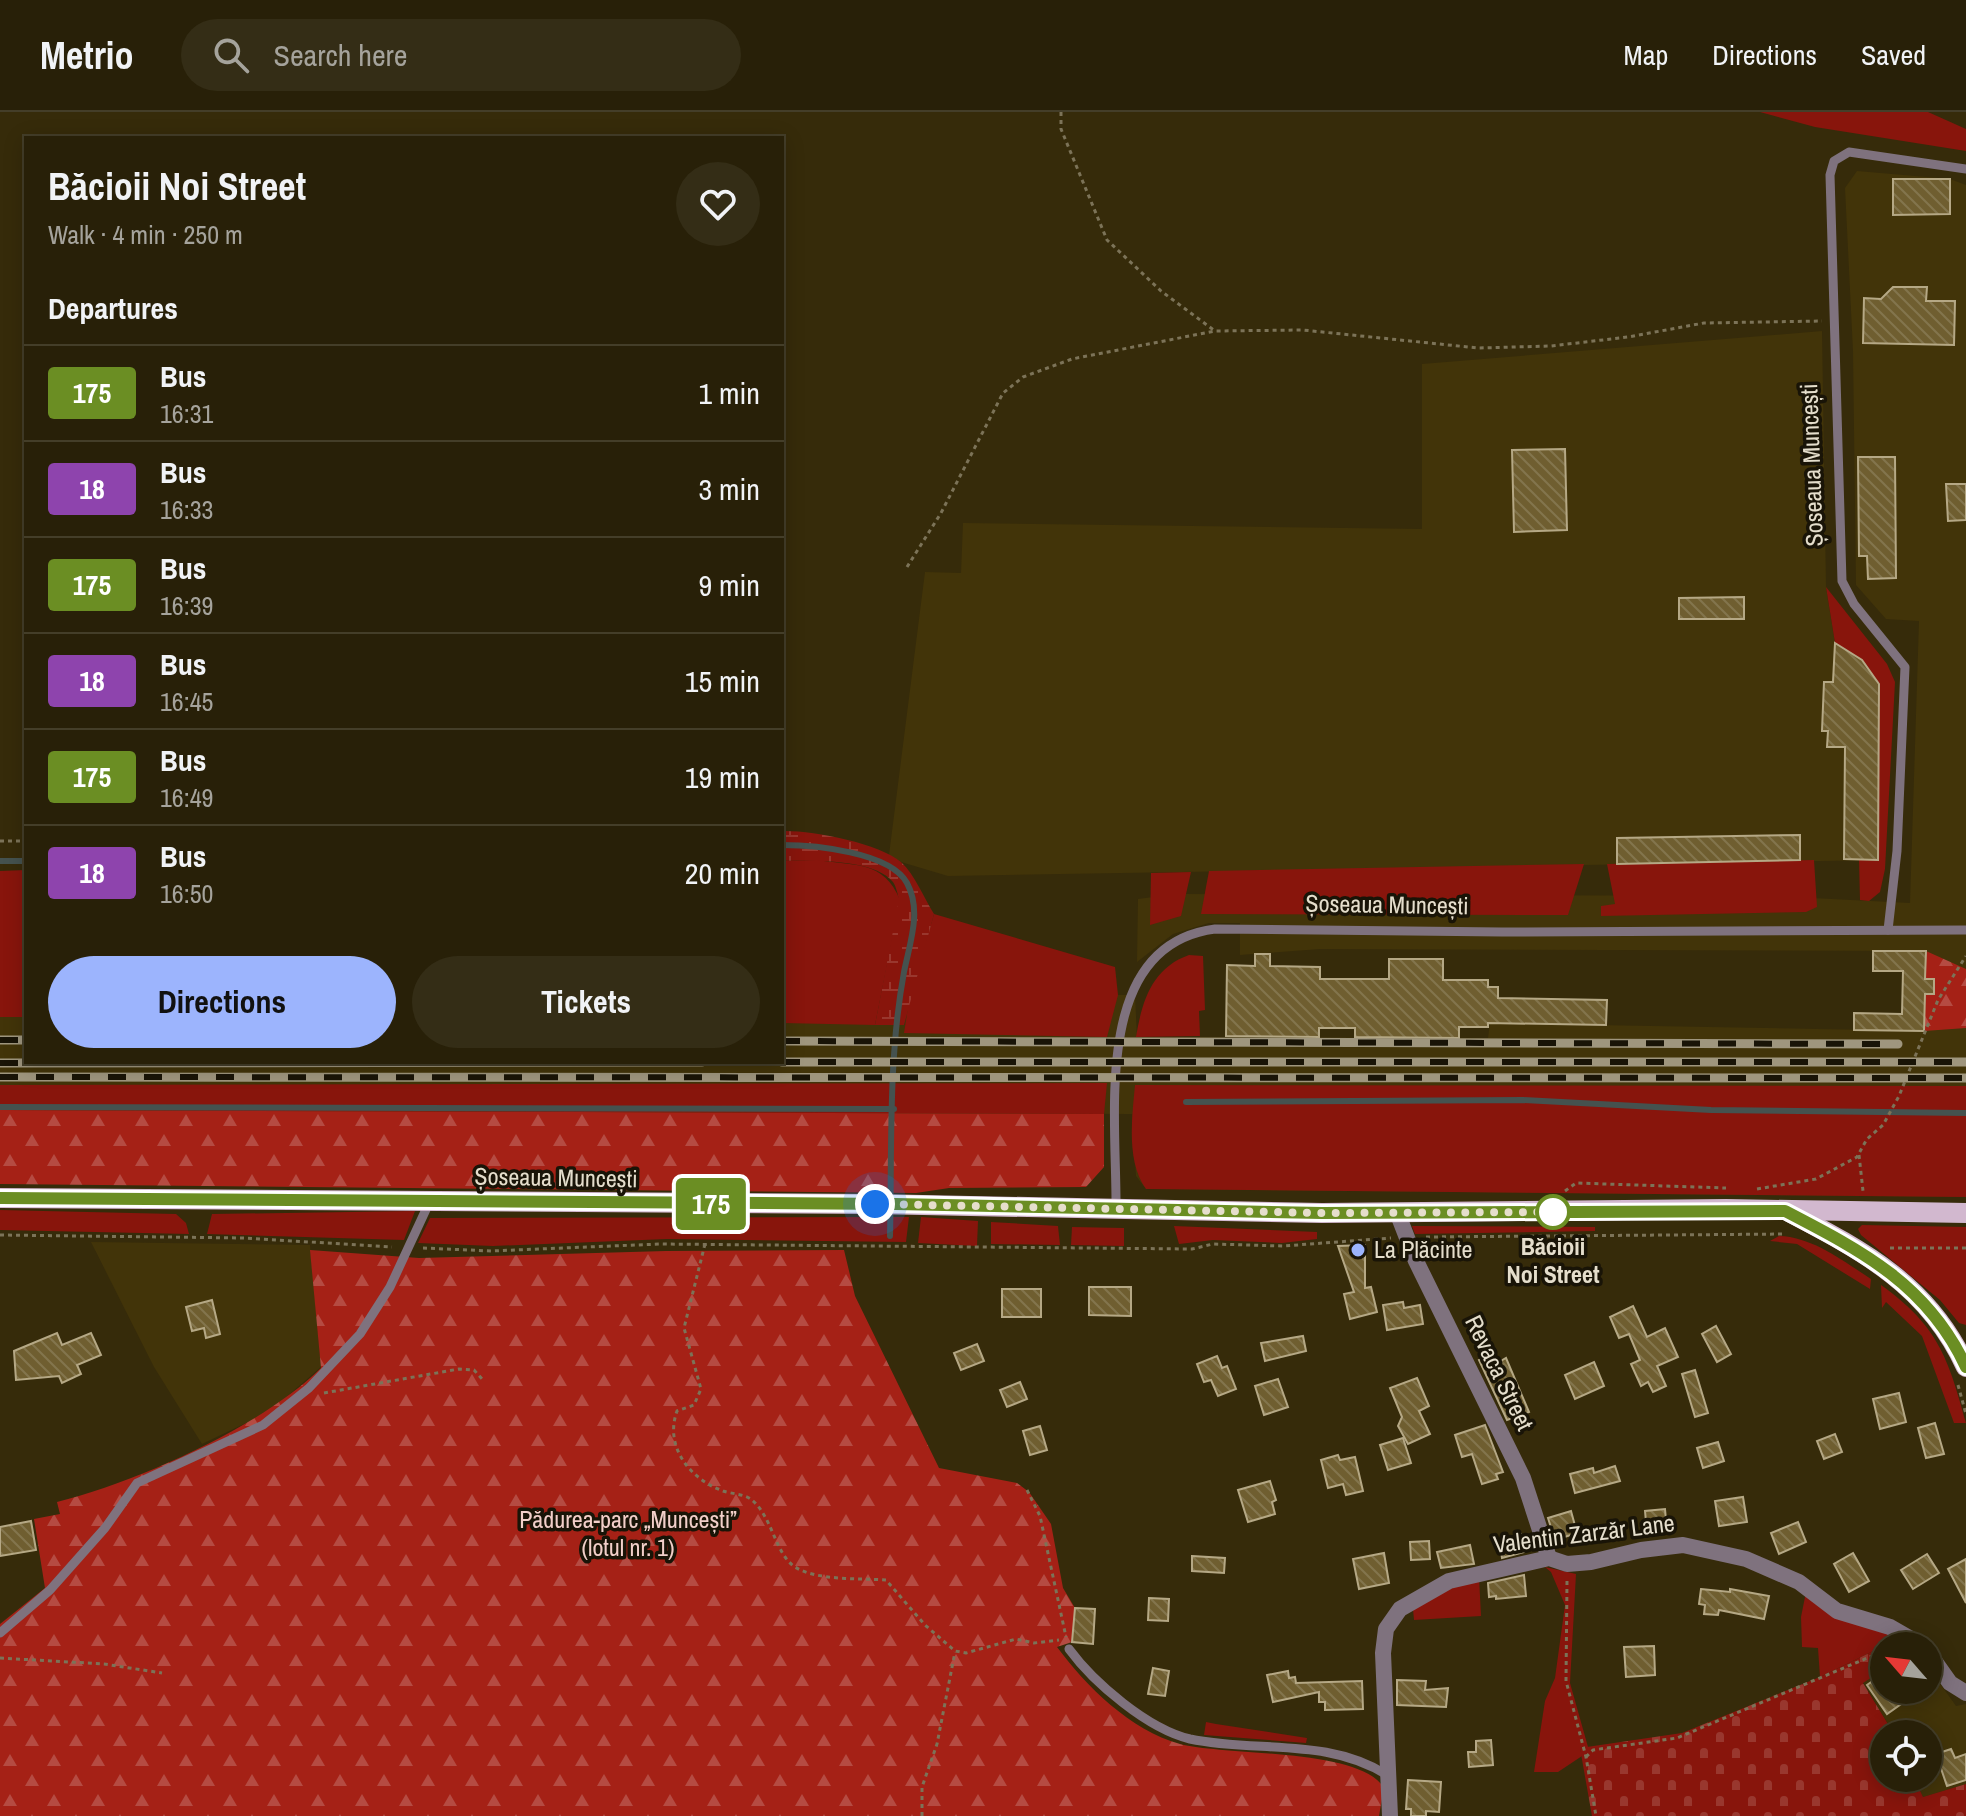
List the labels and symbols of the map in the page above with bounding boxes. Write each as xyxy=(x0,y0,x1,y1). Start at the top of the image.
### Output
street label: Șoseaua Muncești xyxy=(1792,383,1830,547)
street label: Șoseaua Muncești xyxy=(1305,887,1469,921)
street label: Șoseaua Muncești xyxy=(474,1160,638,1194)
line badge: 175 xyxy=(665,1178,757,1230)
your location xyxy=(855,1184,895,1224)
marker: Băcioii Noi Street xyxy=(1536,1195,1570,1229)
place label: Băcioii Noi Street xyxy=(1507,1230,1600,1290)
place label: La Plăcinte xyxy=(1374,1233,1472,1265)
marker: La Plăcinte xyxy=(1349,1241,1367,1259)
street label: Revaca Street xyxy=(1458,1309,1542,1436)
park label: Pădurea-parc „Muncești” (lotul nr. 1) xyxy=(519,1503,737,1563)
street label: Valentin Zarzăr Lane xyxy=(1491,1506,1676,1560)
north arrow xyxy=(1870,1632,1942,1704)

